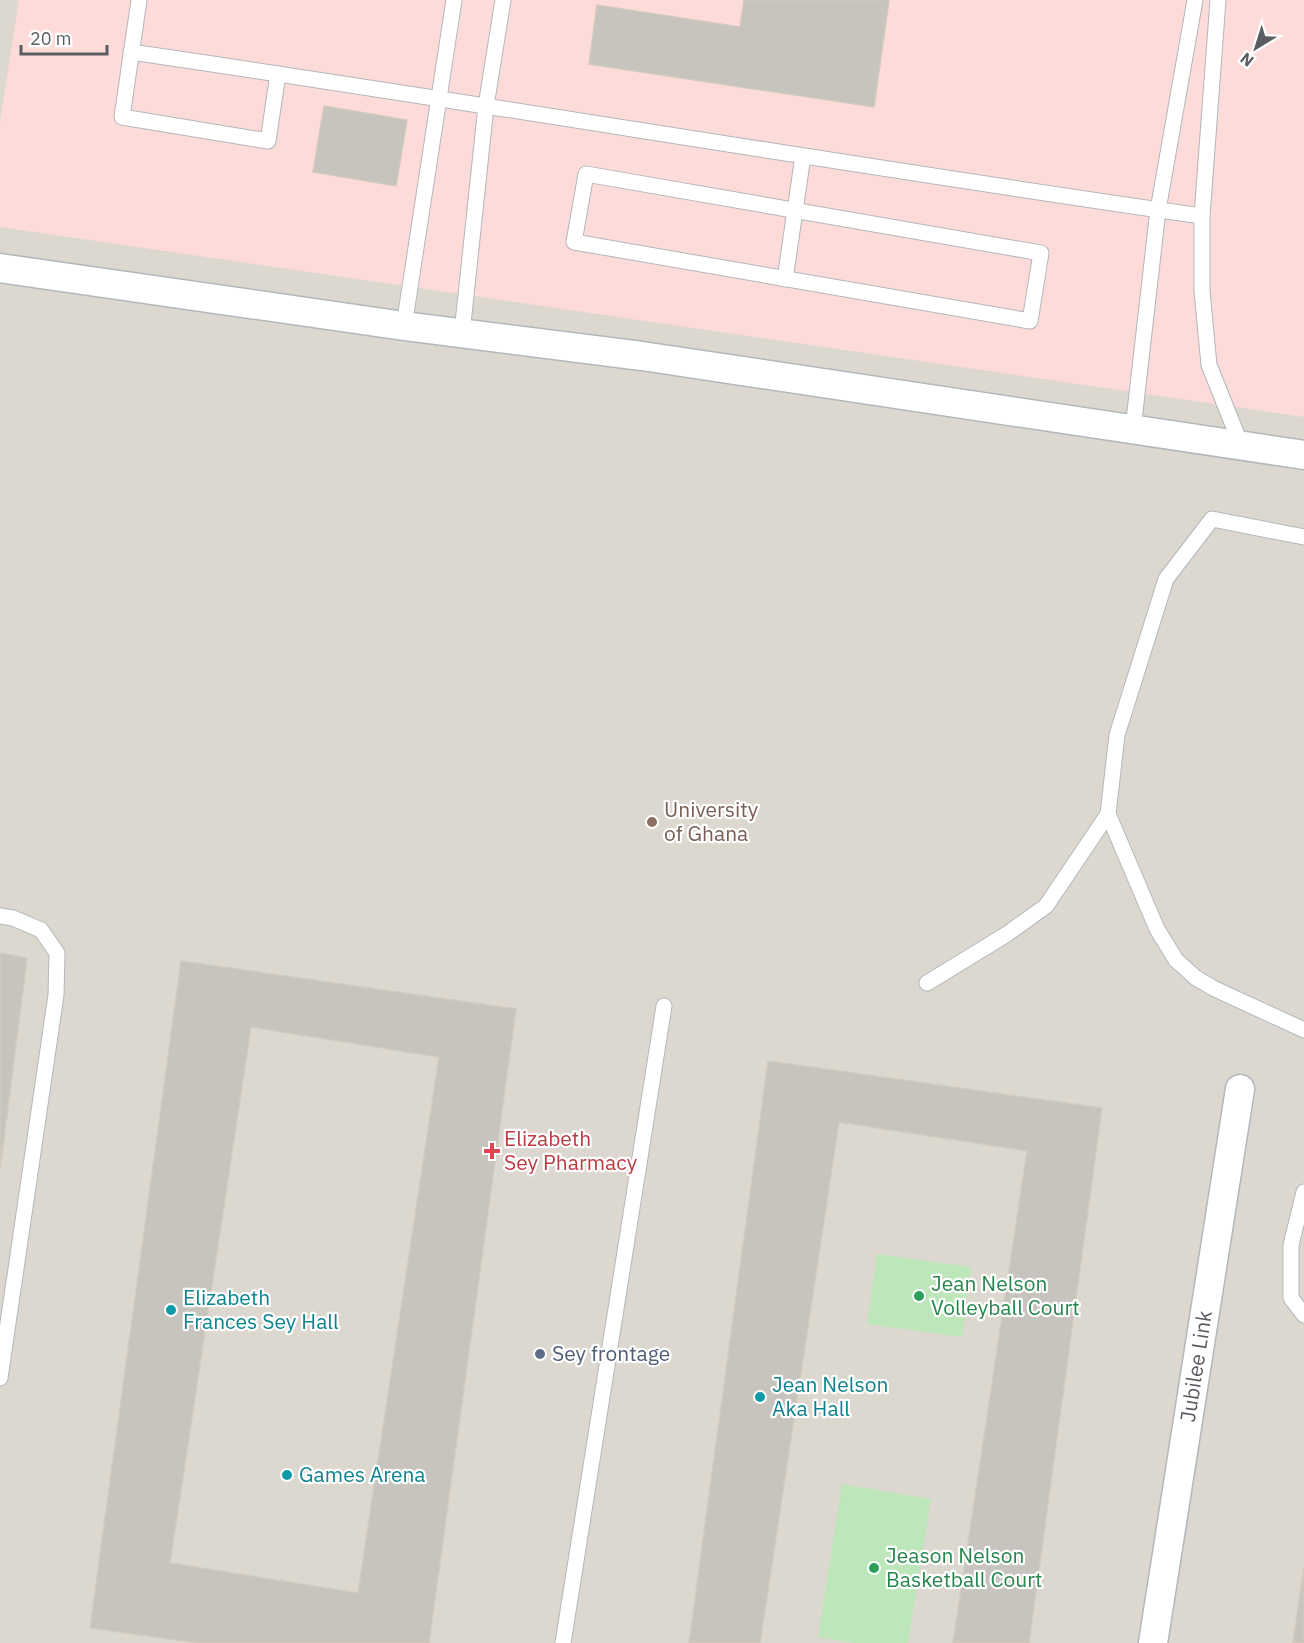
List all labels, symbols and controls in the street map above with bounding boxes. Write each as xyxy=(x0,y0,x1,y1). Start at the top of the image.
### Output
scale bar xyxy=(21,18,106,56)
north arrow xyxy=(1226,18,1286,78)
text: 20 m xyxy=(30,27,72,50)
text: N xyxy=(1236,48,1257,71)
place label: University of Ghana xyxy=(664,795,759,847)
marker: University of Ghana xyxy=(645,815,659,829)
place label: Elizabeth Sey Pharmacy xyxy=(504,1124,638,1176)
marker: Elizabeth Sey Pharmacy xyxy=(485,1144,499,1158)
place label: Jean Nelson Volleyball Court xyxy=(931,1269,1080,1321)
place label: Elizabeth Frances Sey Hall xyxy=(183,1283,339,1335)
marker: Jean Nelson Volleyball Court xyxy=(912,1289,926,1303)
marker: Elizabeth Frances Sey Hall xyxy=(164,1303,178,1317)
street label: Jubilee Link xyxy=(1173,1308,1218,1424)
place label: Sey frontage xyxy=(552,1339,670,1367)
marker: Sey frontage xyxy=(533,1347,547,1361)
place label: Jean Nelson Aka Hall xyxy=(772,1370,888,1422)
marker: Jean Nelson Aka Hall xyxy=(753,1390,767,1404)
place label: Games Arena xyxy=(299,1460,426,1488)
marker: Games Arena xyxy=(280,1468,294,1482)
place label: Jeason Nelson Basketball Court xyxy=(886,1541,1042,1593)
marker: Jeason Nelson Basketball Court xyxy=(867,1561,881,1575)

